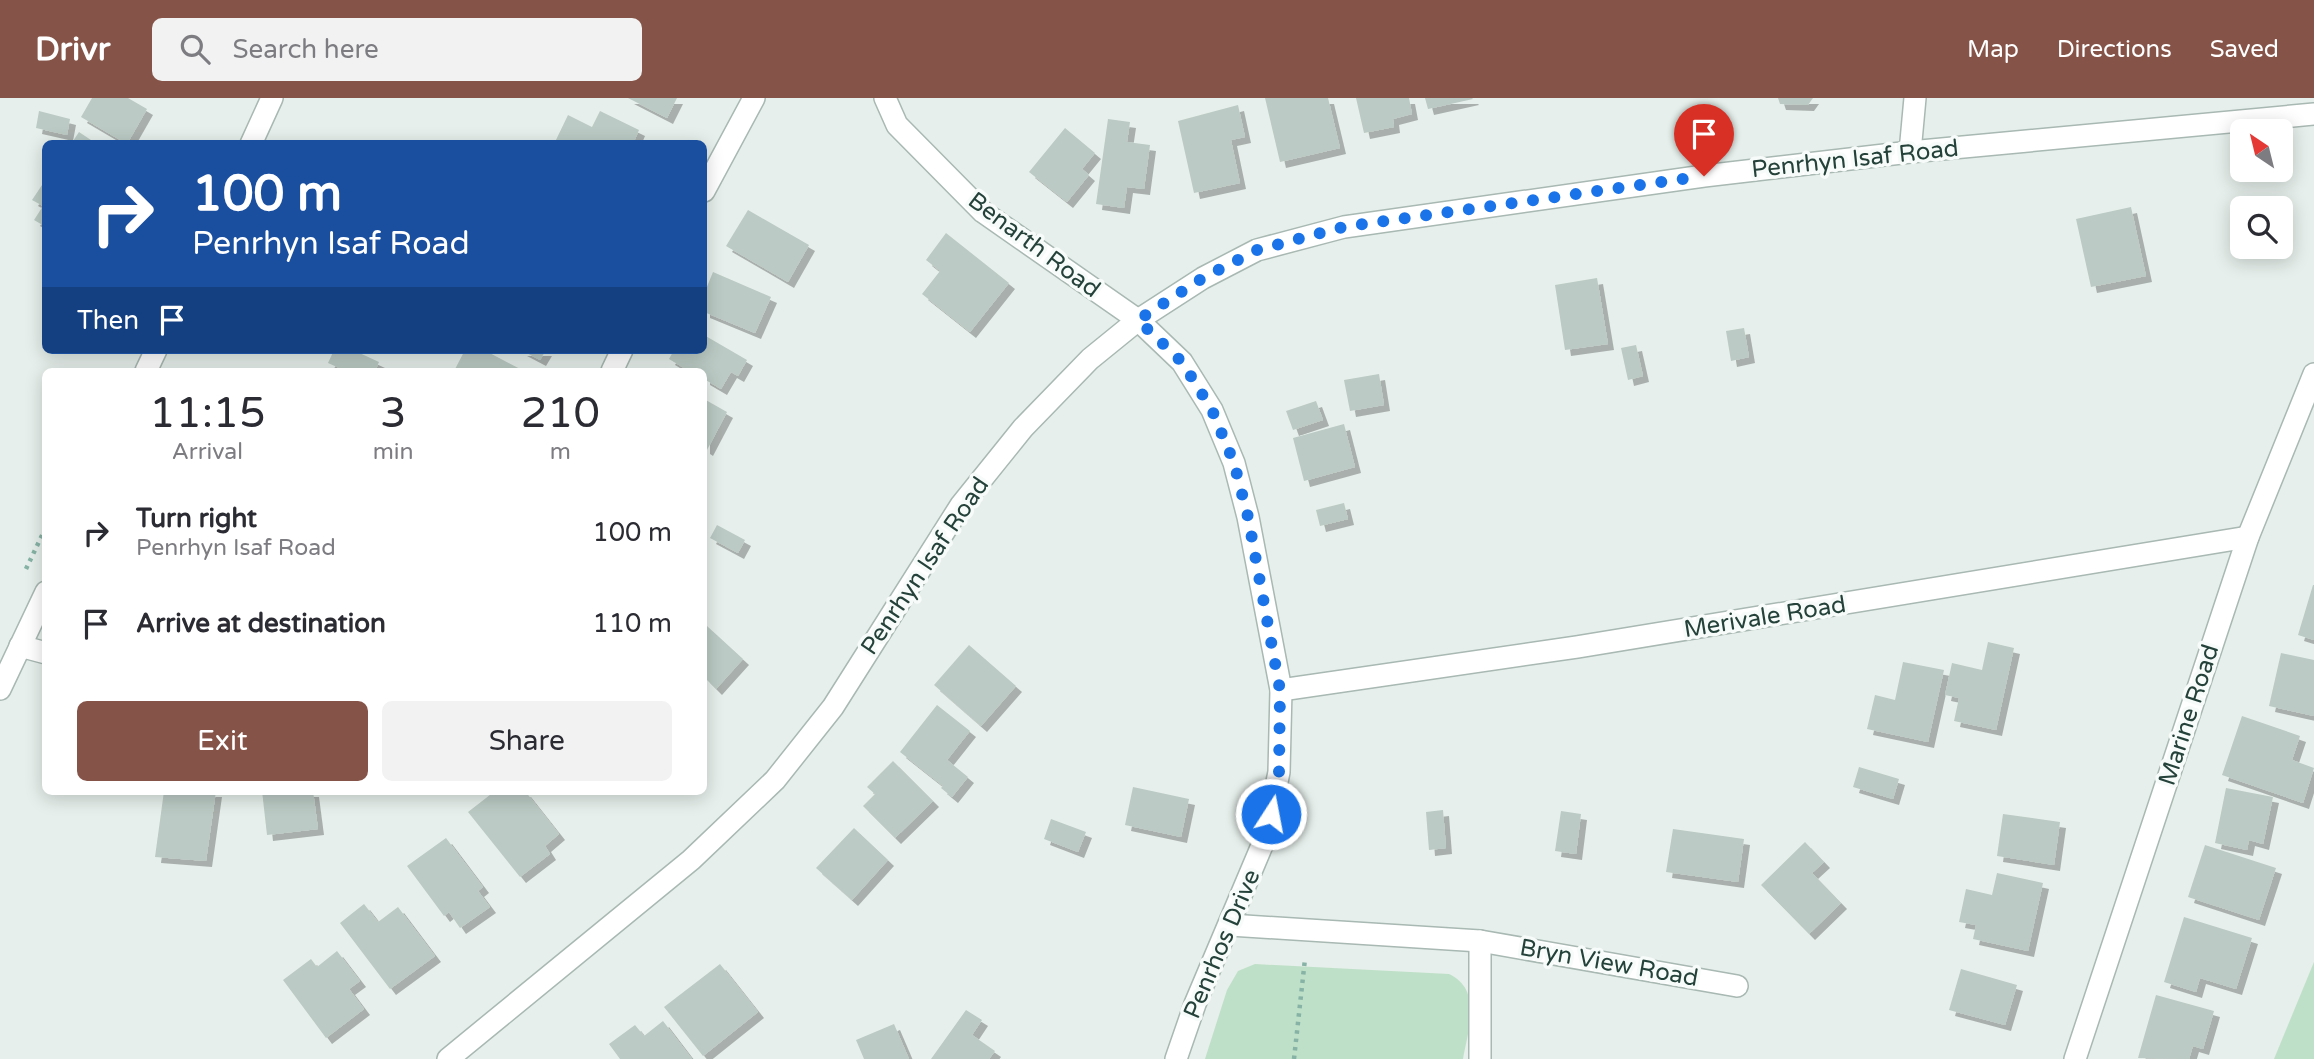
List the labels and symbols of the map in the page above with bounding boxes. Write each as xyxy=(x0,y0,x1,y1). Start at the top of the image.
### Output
pin xyxy=(1674,104,1734,176)
north arrow xyxy=(2230,119,2292,182)
street label: Penrhyn Isaf Road xyxy=(1750,134,1960,184)
street label: Benarth Road xyxy=(962,186,1106,304)
street label: Penrhyn Isaf Road xyxy=(855,472,995,660)
street label: Merivale Road xyxy=(1682,590,1848,644)
street label: Marine Road xyxy=(2153,641,2225,789)
position arrow xyxy=(1234,777,1308,851)
street label: Penrhos Drive xyxy=(1178,865,1266,1023)
street label: Bryn View Road xyxy=(1517,933,1701,993)

